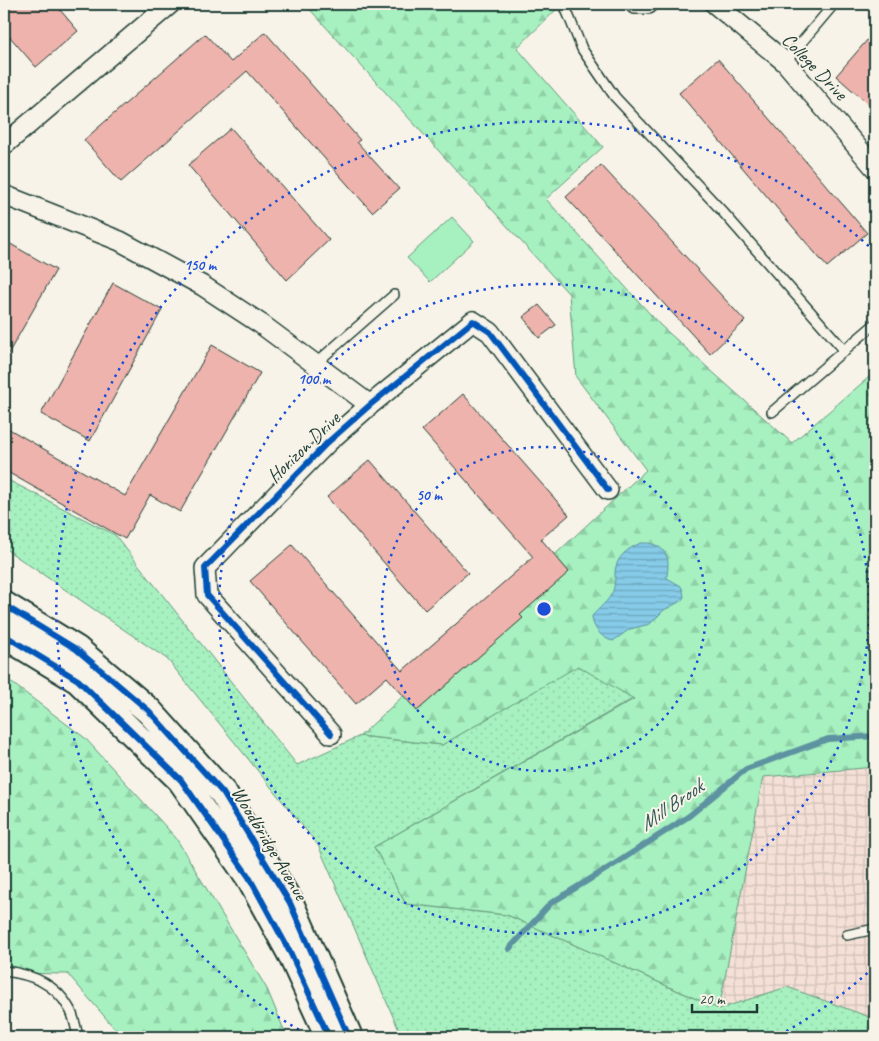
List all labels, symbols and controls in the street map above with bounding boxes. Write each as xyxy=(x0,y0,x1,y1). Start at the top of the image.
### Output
street label: College Drive xyxy=(776,27,854,106)
text: 150 m xyxy=(184,256,218,275)
text: 100 m xyxy=(298,370,332,389)
street label: Horizon Drive xyxy=(261,405,346,488)
text: 50 m xyxy=(416,486,443,505)
centre of rings xyxy=(535,600,553,618)
water label: Mill Brook xyxy=(634,772,711,836)
street label: Woodbridge Avenue xyxy=(226,782,314,906)
scale bar xyxy=(692,981,756,1013)
text: 20 m xyxy=(699,990,726,1009)

